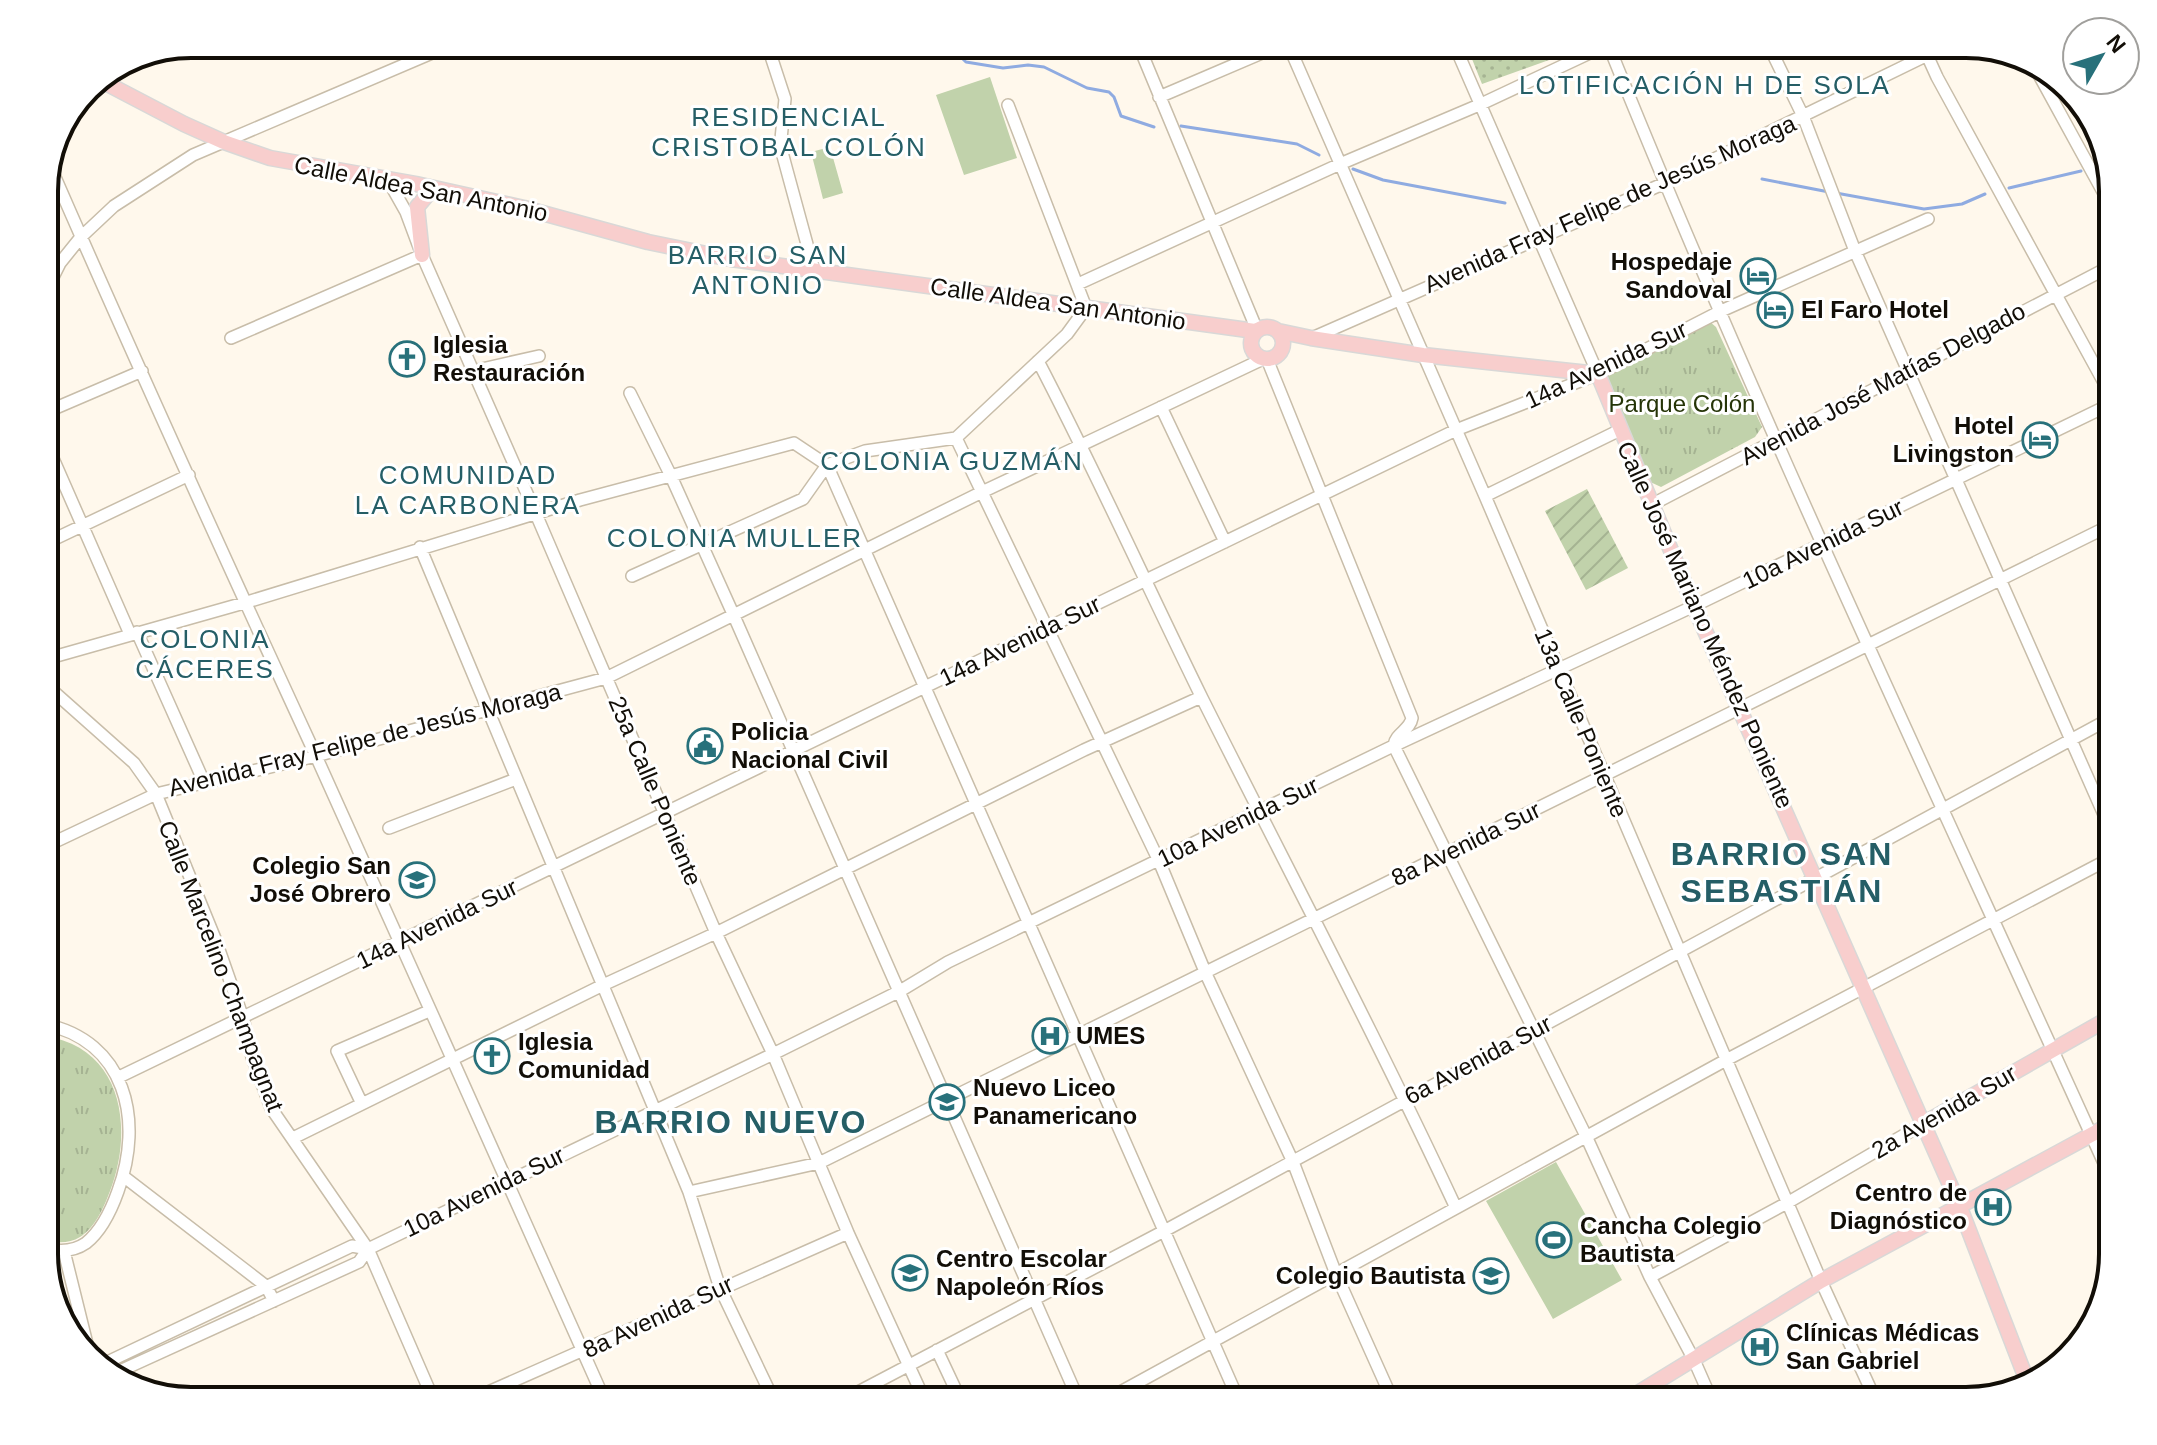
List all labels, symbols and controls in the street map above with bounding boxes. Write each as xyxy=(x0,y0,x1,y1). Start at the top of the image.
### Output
north arrow xyxy=(2061,16,2141,96)
text: N xyxy=(2101,30,2131,58)
district label: LOTIFICACIÓN H DE SOLA xyxy=(1519,70,1891,100)
district label: RESIDENCIAL CRISTOBAL COLÓN xyxy=(651,102,927,162)
street label: Avenida Fray Felipe de Jesús Moraga xyxy=(1420,109,1800,298)
street label: Calle Aldea San Antonio xyxy=(292,151,550,226)
district label: BARRIO SAN ANTONIO xyxy=(668,240,848,300)
place label: Hospedaje Sandoval xyxy=(1611,248,1732,303)
hotel icon: Hospedaje Sandoval xyxy=(1739,257,1777,295)
street label: Calle Aldea San Antonio xyxy=(929,272,1187,335)
hotel icon: El Faro Hotel xyxy=(1756,291,1794,329)
place label: El Faro Hotel xyxy=(1801,296,1949,323)
street label: Avenida José Matías Delgado xyxy=(1736,297,2030,470)
street label: 14a Avenida Sur xyxy=(1520,315,1691,414)
place label: Iglesia Restauración xyxy=(433,331,585,386)
church icon: Iglesia Restauración xyxy=(388,340,426,378)
park label: Parque Colón xyxy=(1609,390,1755,417)
place label: Hotel Livingston xyxy=(1893,412,2014,467)
hotel icon: Hotel Livingston xyxy=(2021,421,2059,459)
street label: Calle José Mariano Méndez Poniente xyxy=(1612,437,1799,812)
district label: COLONIA GUZMÁN xyxy=(820,446,1084,476)
district label: COMUNIDAD LA CARBONERA xyxy=(355,460,581,520)
street label: 10a Avenida Sur xyxy=(1738,493,1908,594)
district label: COLONIA MULLER xyxy=(607,523,863,553)
street label: 14a Avenida Sur xyxy=(935,590,1105,691)
district label: COLONIA CÁCERES xyxy=(135,624,275,684)
street label: 13a Calle Poniente xyxy=(1529,624,1634,821)
street label: Avenida Fray Felipe de Jesús Moraga xyxy=(166,677,565,801)
street label: 25a Calle Poniente xyxy=(603,692,708,889)
place label: Policia Nacional Civil xyxy=(731,718,888,773)
public building icon: Policia Nacional Civil xyxy=(686,727,724,765)
street label: 10a Avenida Sur xyxy=(1153,771,1323,872)
street label: 8a Avenida Sur xyxy=(1387,796,1545,891)
street label: Calle Marcelino Champagnat xyxy=(153,817,290,1115)
district label: BARRIO SAN SEBASTIÁN xyxy=(1671,836,1893,909)
place label: Colegio San José Obrero xyxy=(250,852,391,907)
school or university icon: Colegio San José Obrero xyxy=(398,861,436,899)
street label: 14a Avenida Sur xyxy=(352,873,522,974)
street label: 6a Avenida Sur xyxy=(1400,1010,1556,1110)
hospital icon: UMES xyxy=(1031,1017,1069,1055)
place label: UMES xyxy=(1076,1022,1145,1049)
place label: Iglesia Comunidad xyxy=(518,1028,650,1083)
church icon: Iglesia Comunidad xyxy=(473,1037,511,1075)
street label: 2a Avenida Sur xyxy=(1867,1059,2021,1164)
place label: Nuevo Liceo Panamericano xyxy=(973,1074,1137,1129)
school or university icon: Nuevo Liceo Panamericano xyxy=(928,1083,966,1121)
district label: BARRIO NUEVO xyxy=(595,1104,867,1140)
street label: 10a Avenida Sur xyxy=(399,1141,569,1242)
place label: Centro de Diagnóstico xyxy=(1830,1179,1967,1234)
hospital icon: Centro de Diagnóstico xyxy=(1974,1188,2012,1226)
place label: Cancha Colegio Bautista xyxy=(1580,1212,1761,1267)
sports icon: Cancha Colegio Bautista xyxy=(1535,1221,1573,1259)
place label: Centro Escolar Napoleón Ríos xyxy=(936,1245,1107,1300)
school or university icon: Centro Escolar Napoleón Ríos xyxy=(891,1254,929,1292)
school or university icon: Colegio Bautista xyxy=(1472,1257,1510,1295)
place label: Colegio Bautista xyxy=(1276,1262,1466,1289)
street label: 8a Avenida Sur xyxy=(579,1270,737,1363)
place label: Clínicas Médicas San Gabriel xyxy=(1786,1319,1979,1374)
hospital icon: Clínicas Médicas San Gabriel xyxy=(1741,1328,1779,1366)

